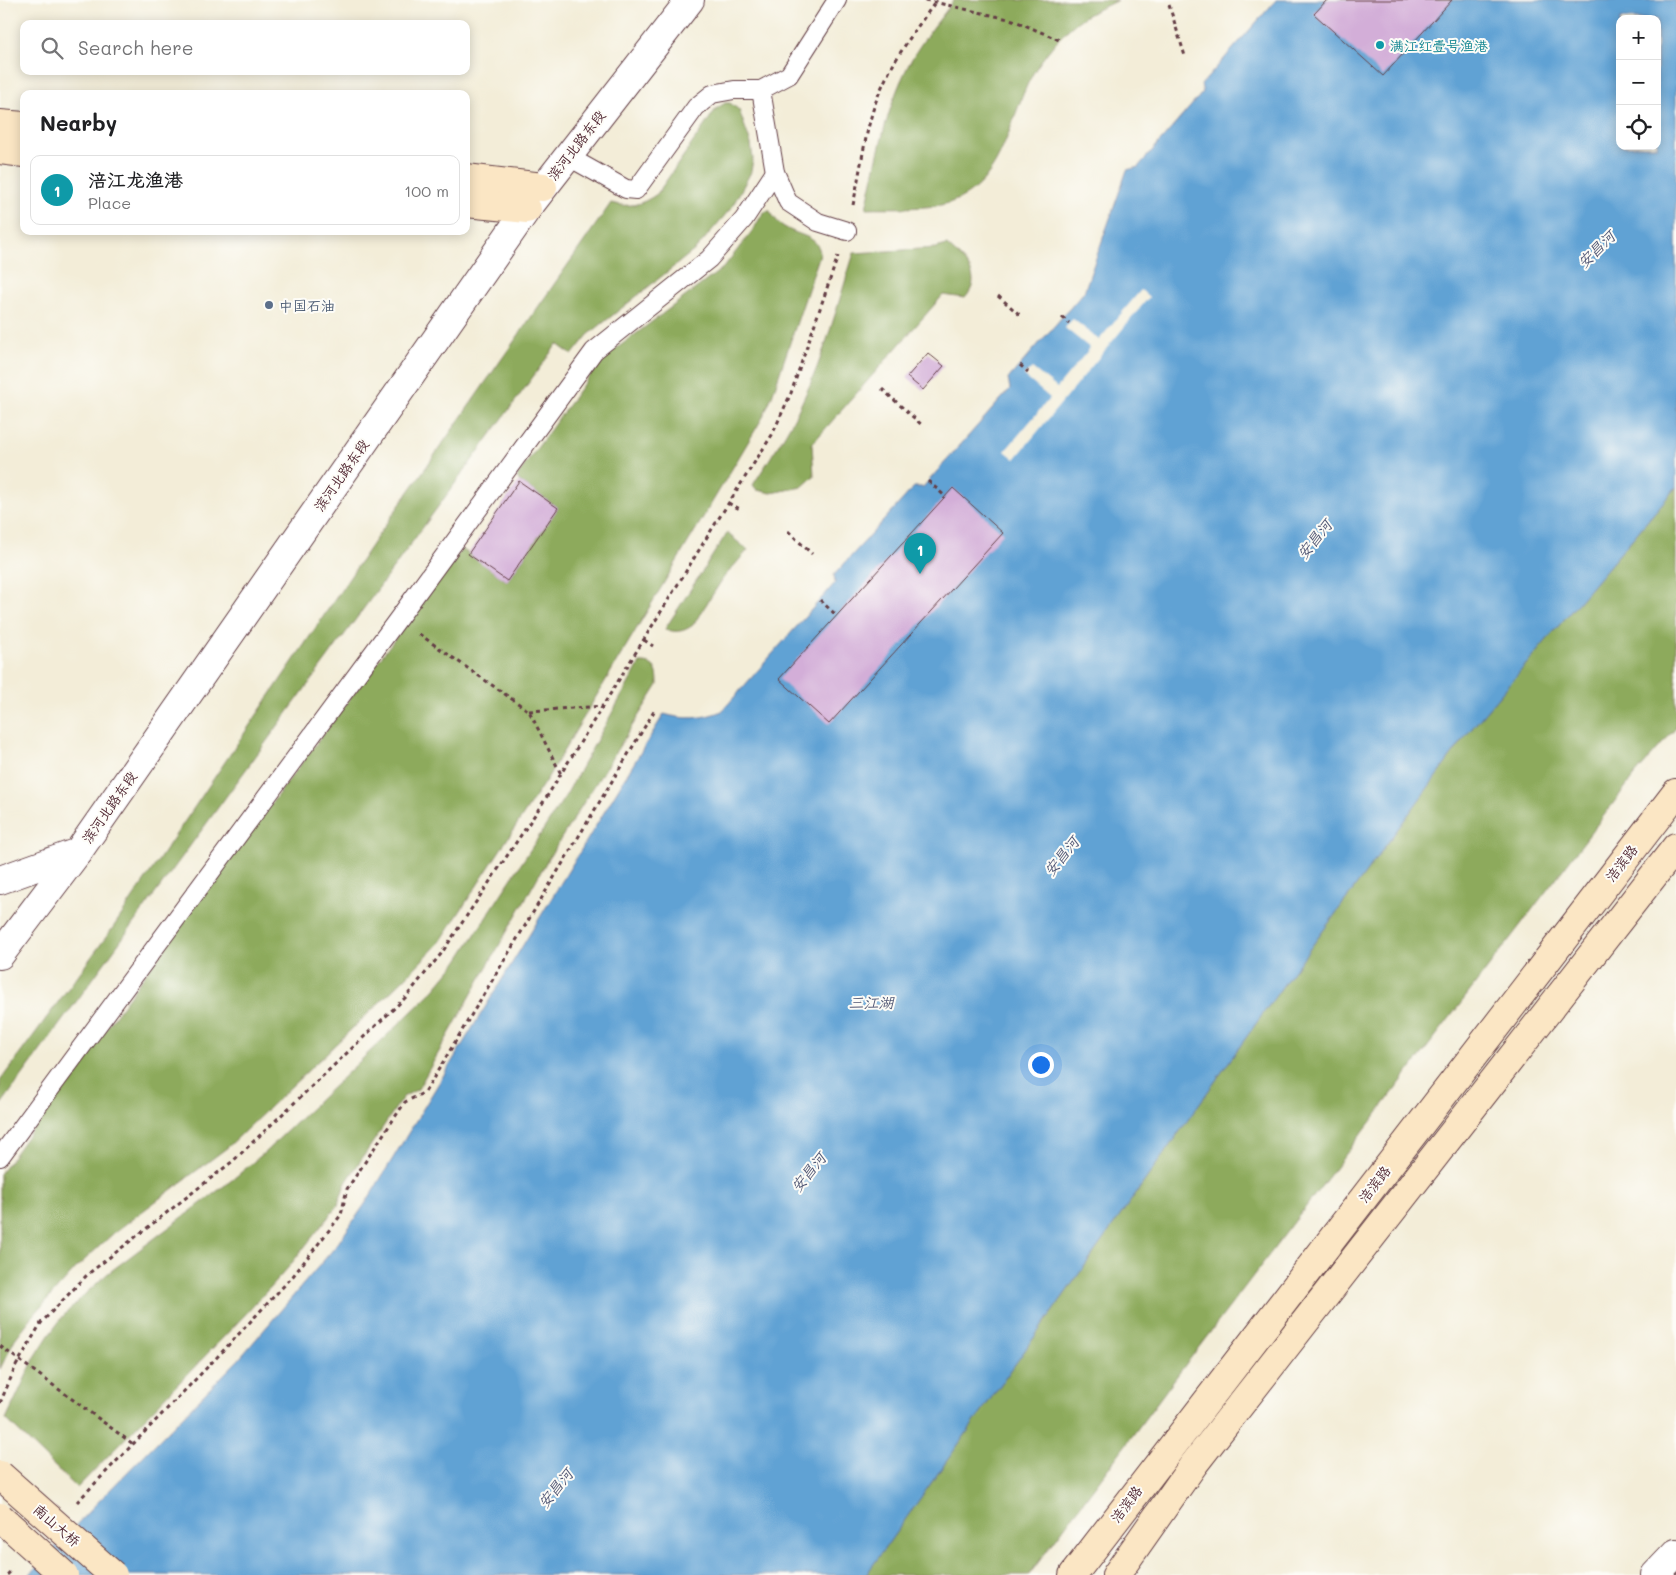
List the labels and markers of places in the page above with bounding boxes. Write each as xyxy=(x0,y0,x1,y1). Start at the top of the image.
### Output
place label: 满江红壹号渔港 xyxy=(1390,36,1488,55)
marker: 满江红壹号渔港 xyxy=(1374,39,1386,51)
place label: 中国石油 xyxy=(279,296,335,315)
marker: 中国石油 xyxy=(263,299,275,311)
pin: 1 xyxy=(904,533,936,574)

